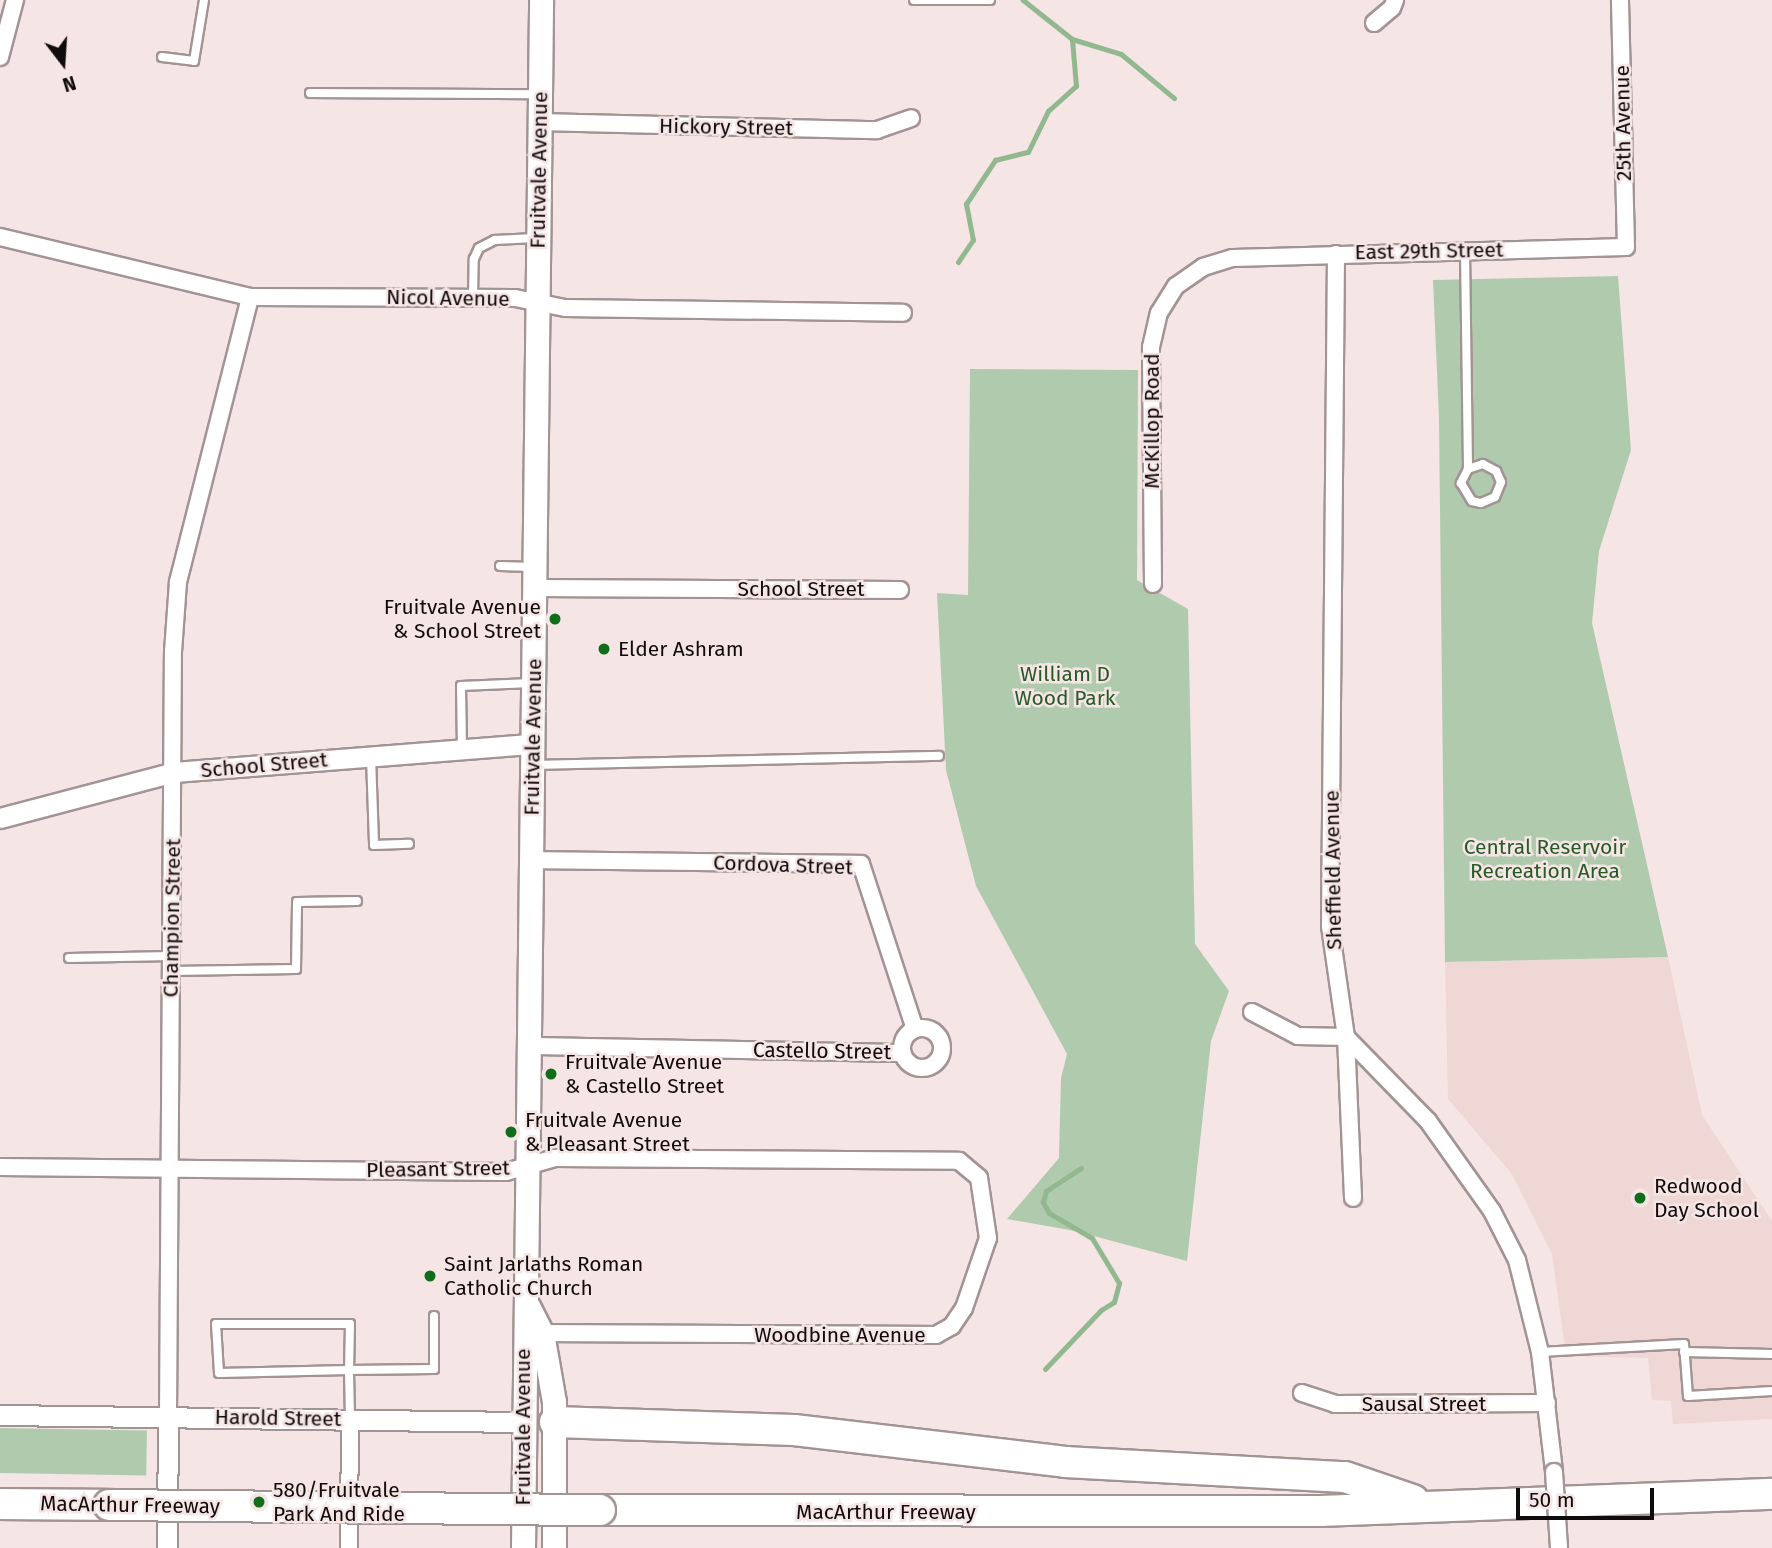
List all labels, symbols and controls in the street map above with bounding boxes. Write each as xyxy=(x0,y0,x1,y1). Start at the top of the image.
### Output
north arrow xyxy=(28,28,98,98)
street label: 25th Avenue xyxy=(1609,65,1637,181)
text: N xyxy=(60,71,79,96)
street label: Fruitvale Avenue xyxy=(525,91,553,249)
street label: Hickory Street xyxy=(659,113,793,141)
street label: East 29th Street xyxy=(1354,237,1504,265)
street label: Nicol Avenue xyxy=(386,284,510,312)
street label: McKillop Road xyxy=(1139,353,1165,489)
street label: School Street xyxy=(737,576,865,602)
place label: Fruitvale Avenue & School Street xyxy=(384,594,541,644)
marker: Fruitvale Avenue & School Street xyxy=(547,611,563,627)
place label: Elder Ashram xyxy=(618,636,744,662)
marker: Elder Ashram xyxy=(596,641,612,657)
street label: Fruitvale Avenue xyxy=(519,658,547,816)
park label: William D Wood Park xyxy=(1014,661,1116,711)
street label: School Street xyxy=(200,747,328,783)
street label: Sheffield Avenue xyxy=(1319,790,1347,950)
park label: Central Reservoir Recreation Area xyxy=(1464,834,1626,884)
street label: Champion Street xyxy=(158,838,186,998)
street label: Cordova Street xyxy=(713,850,853,880)
street label: Castello Street xyxy=(753,1037,891,1065)
place label: Fruitvale Avenue & Castello Street xyxy=(565,1049,724,1099)
marker: Fruitvale Avenue & Castello Street xyxy=(543,1066,559,1082)
place label: Fruitvale Avenue & Pleasant Street xyxy=(525,1107,690,1157)
marker: Fruitvale Avenue & Pleasant Street xyxy=(503,1124,519,1140)
street label: Pleasant Street xyxy=(366,1155,510,1183)
place label: Redwood Day School xyxy=(1654,1173,1759,1223)
marker: Redwood Day School xyxy=(1632,1190,1648,1206)
place label: Saint Jarlaths Roman Catholic Church xyxy=(444,1251,643,1301)
marker: Saint Jarlaths Roman Catholic Church xyxy=(422,1268,438,1284)
street label: Woodbine Avenue xyxy=(754,1322,926,1348)
street label: Fruitvale Avenue xyxy=(510,1348,536,1506)
street label: Sausal Street xyxy=(1362,1391,1486,1417)
street label: Harold Street xyxy=(214,1404,342,1432)
scale bar xyxy=(1520,1474,1658,1518)
place label: 580/Fruitvale Park And Ride xyxy=(273,1477,405,1527)
text: 50 m xyxy=(1529,1487,1575,1513)
street label: MacArthur Freeway xyxy=(40,1491,220,1519)
marker: 580/Fruitvale Park And Ride xyxy=(251,1494,267,1510)
street label: MacArthur Freeway xyxy=(796,1499,976,1525)

